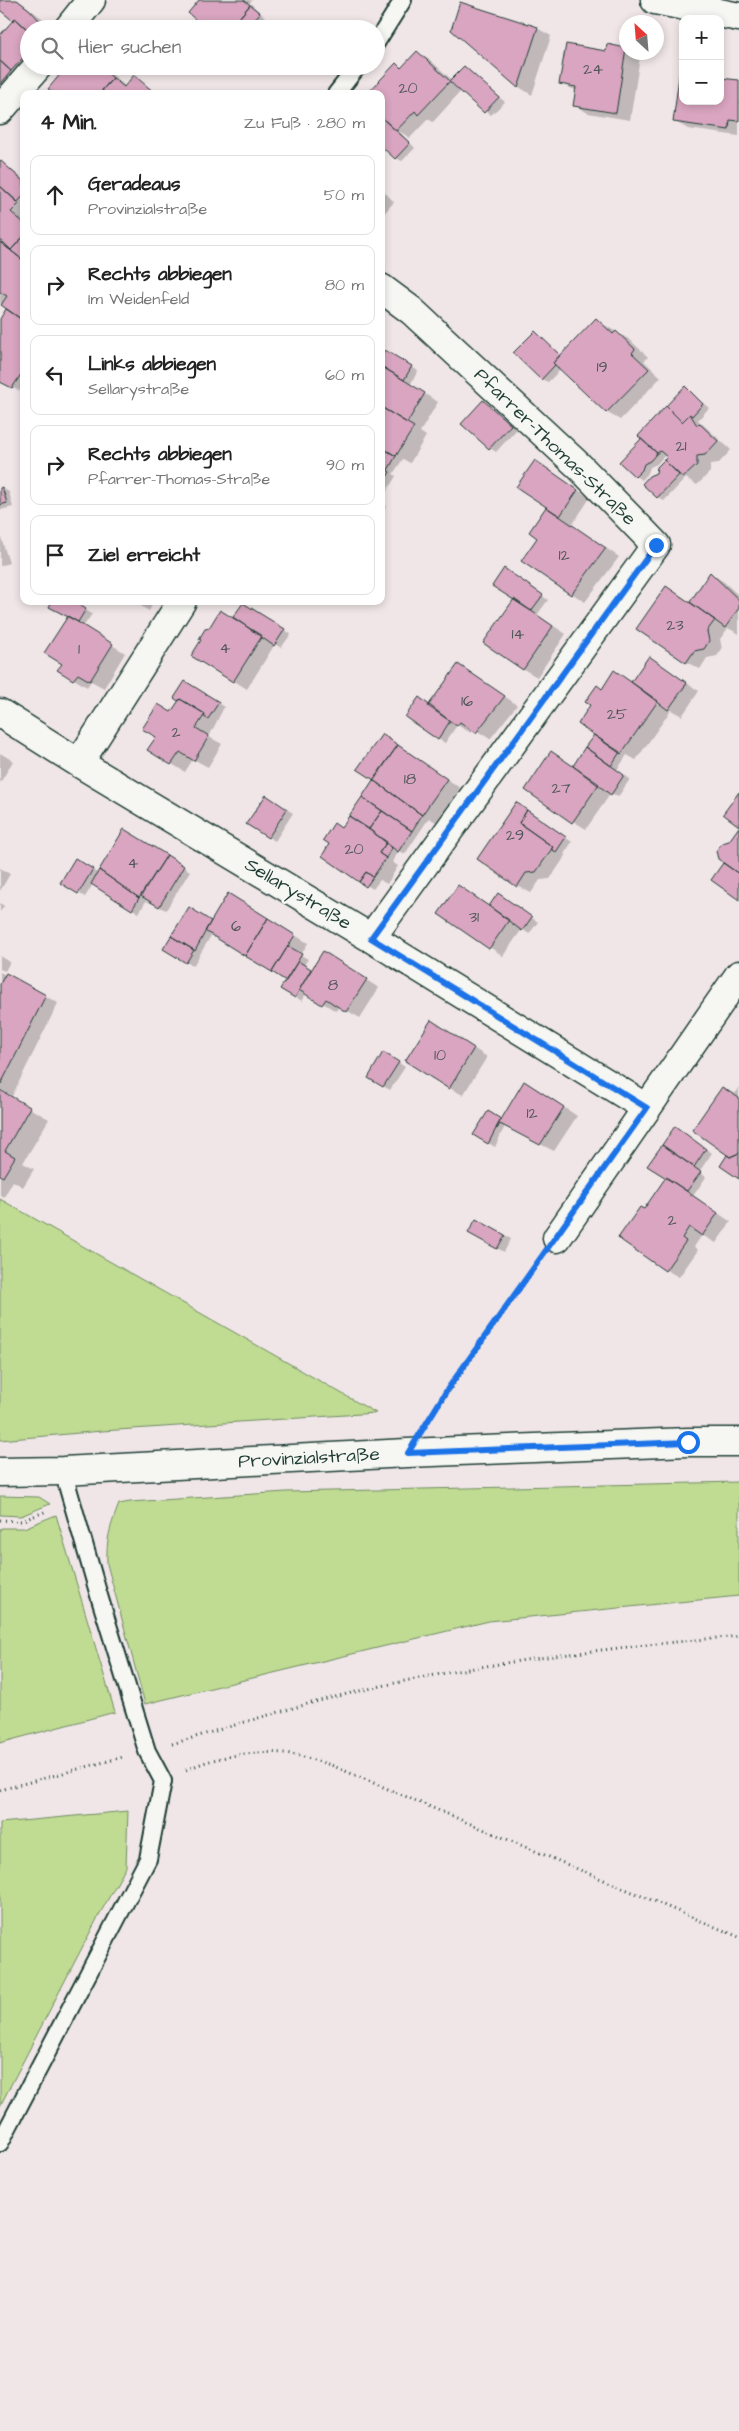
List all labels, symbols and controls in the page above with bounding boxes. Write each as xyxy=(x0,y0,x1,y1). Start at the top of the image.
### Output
north arrow xyxy=(619,15,664,60)
map controls xyxy=(679,15,724,105)
button: + xyxy=(679,15,724,60)
search box xyxy=(20,20,385,75)
icon: search xyxy=(38,34,66,62)
text: Hier suchen xyxy=(78,34,181,61)
house number: 24 xyxy=(583,58,603,80)
button: − xyxy=(679,60,724,105)
house number: 20 xyxy=(398,77,418,99)
text: 4 Min. xyxy=(40,108,97,137)
text: Zu Fuß · 280 m xyxy=(244,112,365,134)
text: Geradeaus xyxy=(88,171,180,198)
icon: ahead xyxy=(41,181,69,209)
text: 50 m xyxy=(324,184,364,206)
text: Provinzialstraße xyxy=(88,198,207,220)
text: Rechts abbiegen xyxy=(88,261,232,288)
icon: right xyxy=(41,271,69,299)
text: 80 m xyxy=(325,274,364,296)
text: Im Weidenfeld xyxy=(88,288,189,310)
text: Links abbiegen xyxy=(88,351,216,378)
house number: 19 xyxy=(596,356,608,378)
icon: left xyxy=(41,361,69,389)
street label: Pfarrer-Thomas-Straße xyxy=(468,362,642,532)
text: 60 m xyxy=(325,364,364,386)
text: Sellarystraße xyxy=(88,378,189,400)
house number: 21 xyxy=(675,435,687,457)
text: Rechts abbiegen xyxy=(88,441,232,468)
icon: right xyxy=(41,451,69,479)
text: 90 m xyxy=(326,454,364,476)
text: Pfarrer-Thomas-Straße xyxy=(88,468,270,490)
route end xyxy=(645,534,668,557)
icon: arrive xyxy=(41,541,69,569)
text: Ziel erreicht xyxy=(88,542,200,569)
house number: 12 xyxy=(558,544,570,566)
house number: 23 xyxy=(666,614,684,636)
house number: 14 xyxy=(512,623,525,645)
house number: 4 xyxy=(220,637,231,659)
house number: 1 xyxy=(78,638,80,660)
house number: 16 xyxy=(461,690,473,712)
house number: 25 xyxy=(607,703,628,725)
house number: 2 xyxy=(171,721,181,743)
house number: 18 xyxy=(404,768,416,790)
house number: 27 xyxy=(552,777,571,799)
house number: 29 xyxy=(506,824,524,846)
house number: 20 xyxy=(344,838,364,860)
street label: Sellarystraße xyxy=(239,851,356,937)
house number: 4 xyxy=(128,852,139,874)
house number: 31 xyxy=(469,906,479,928)
house number: 6 xyxy=(231,915,241,937)
house number: 8 xyxy=(328,974,338,996)
house number: 10 xyxy=(434,1044,446,1066)
house number: 12 xyxy=(526,1102,538,1124)
house number: 2 xyxy=(667,1209,677,1231)
route start xyxy=(677,1431,700,1454)
street label: Provinzialstraße xyxy=(238,1441,380,1475)

